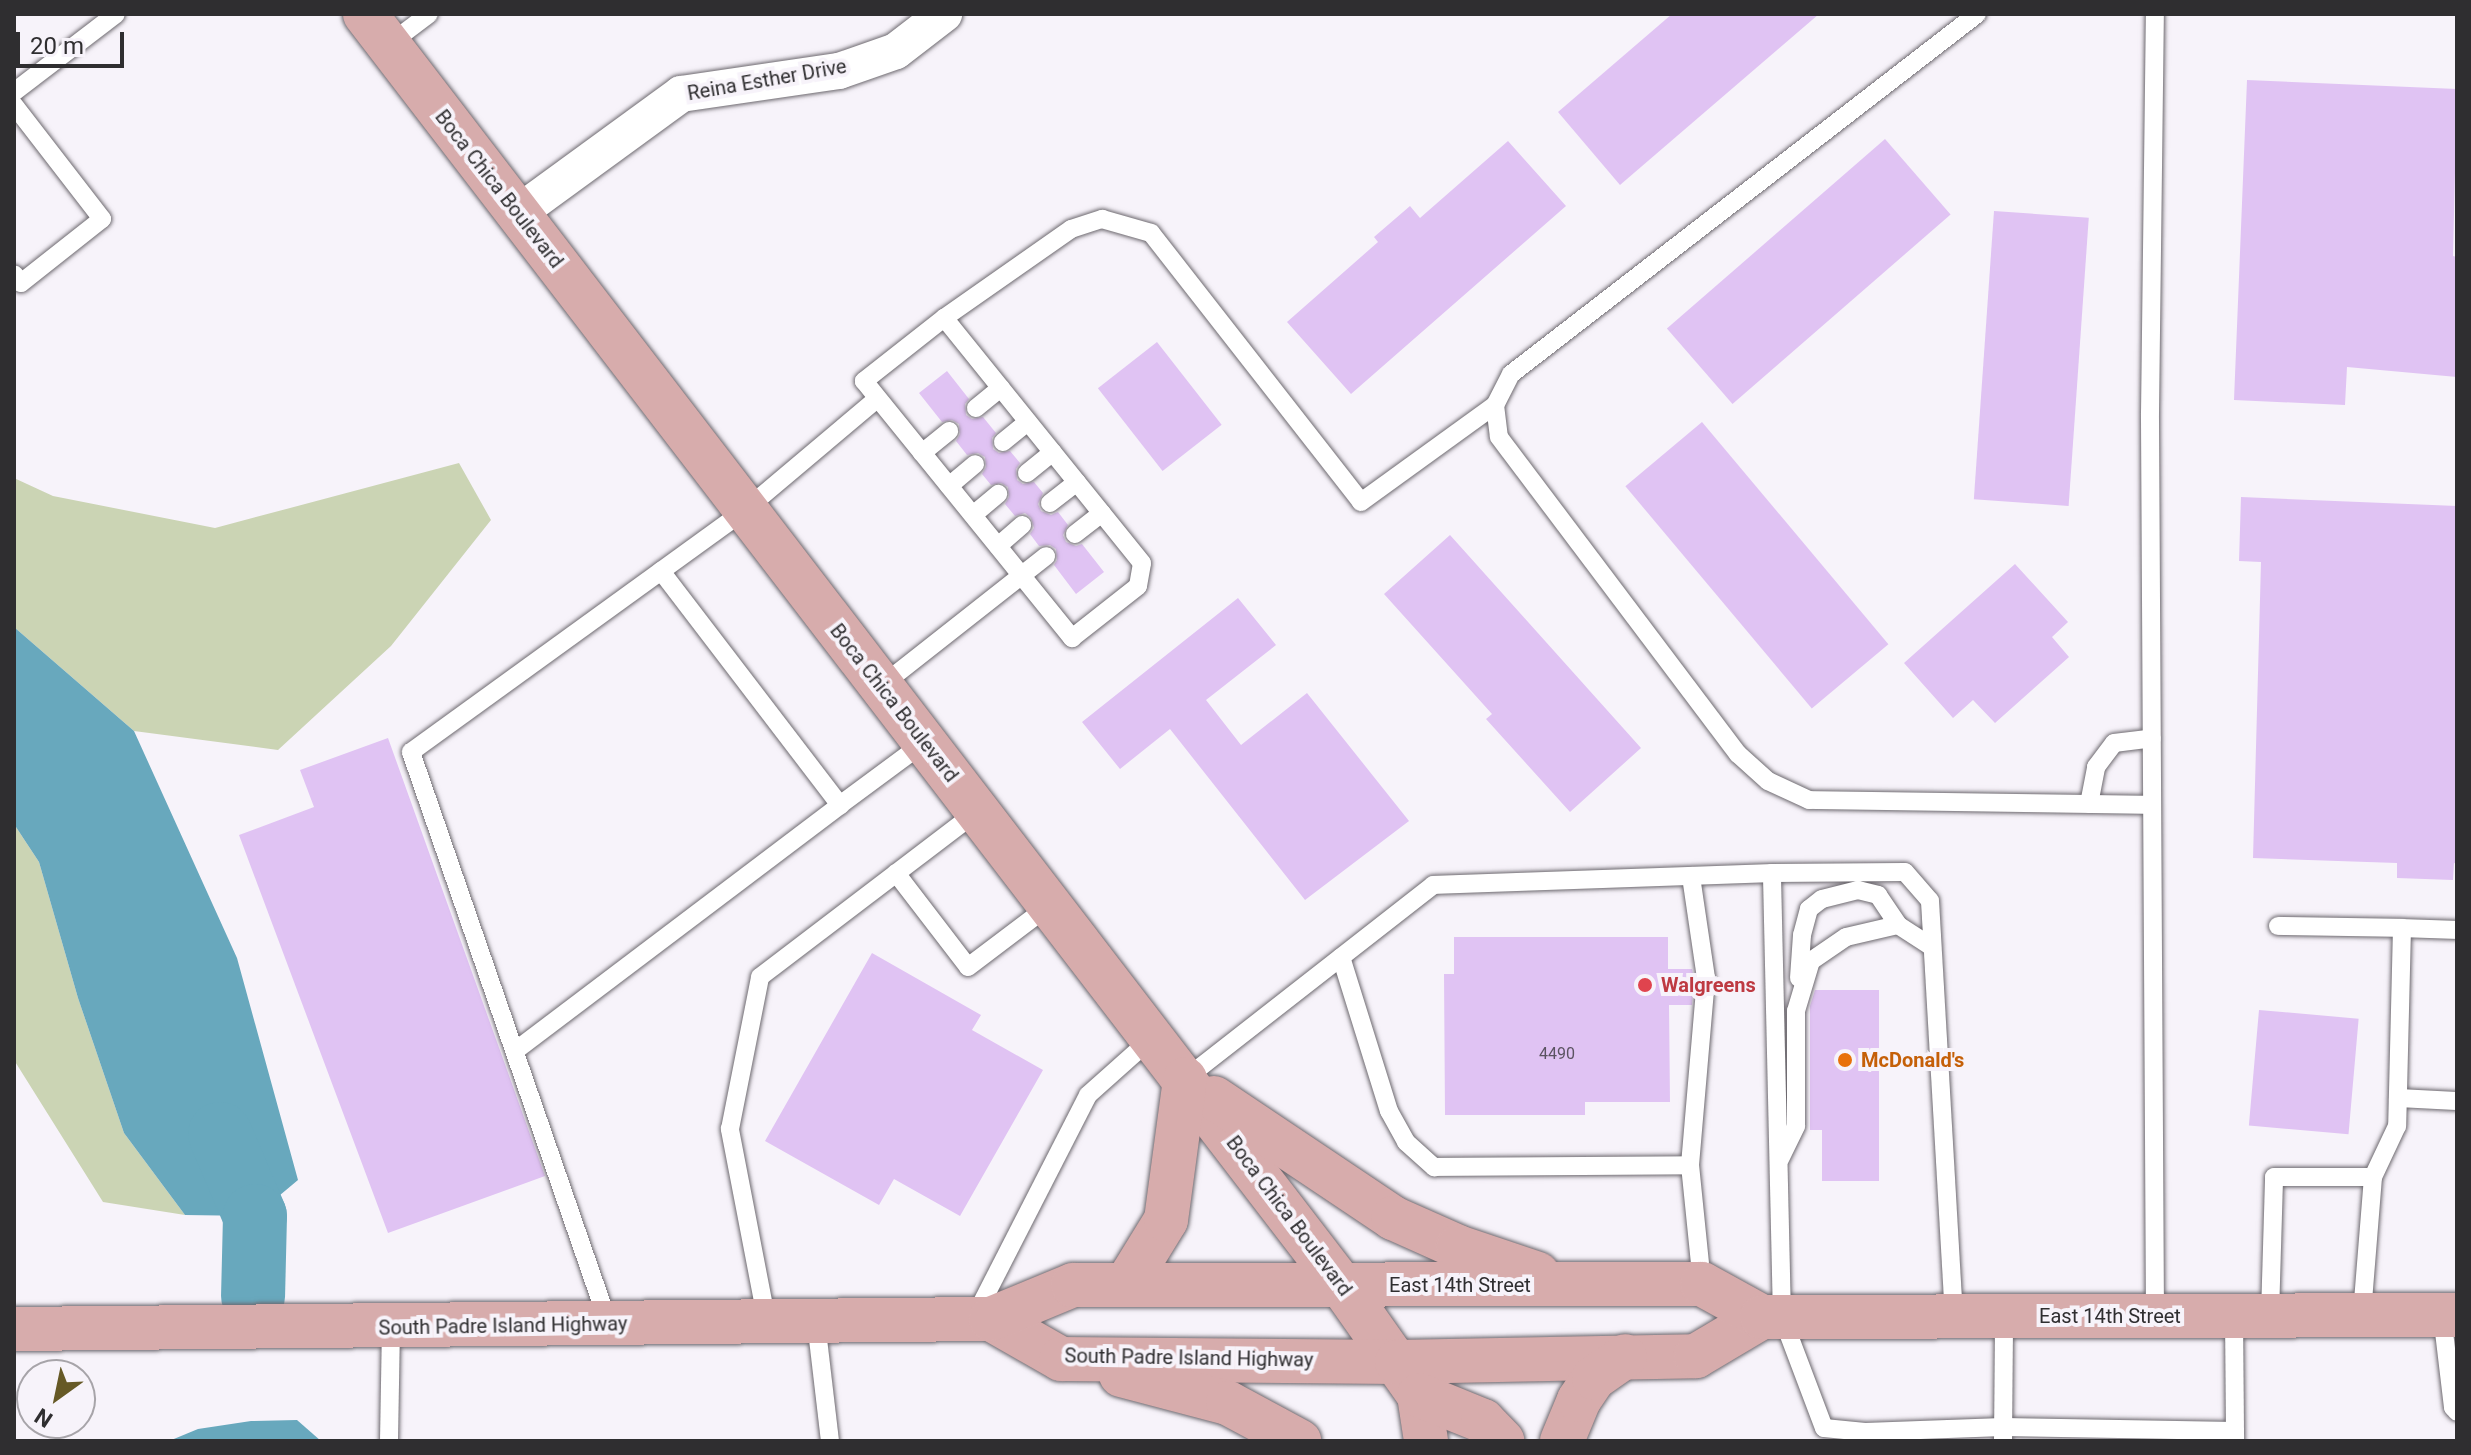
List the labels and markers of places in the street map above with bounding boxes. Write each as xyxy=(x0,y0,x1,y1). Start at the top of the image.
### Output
place label: Walgreens xyxy=(1661,973,1756,997)
marker: Walgreens xyxy=(1636,976,1654,994)
place label: McDonald's xyxy=(1861,1048,1964,1072)
marker: McDonald's xyxy=(1836,1051,1854,1069)

